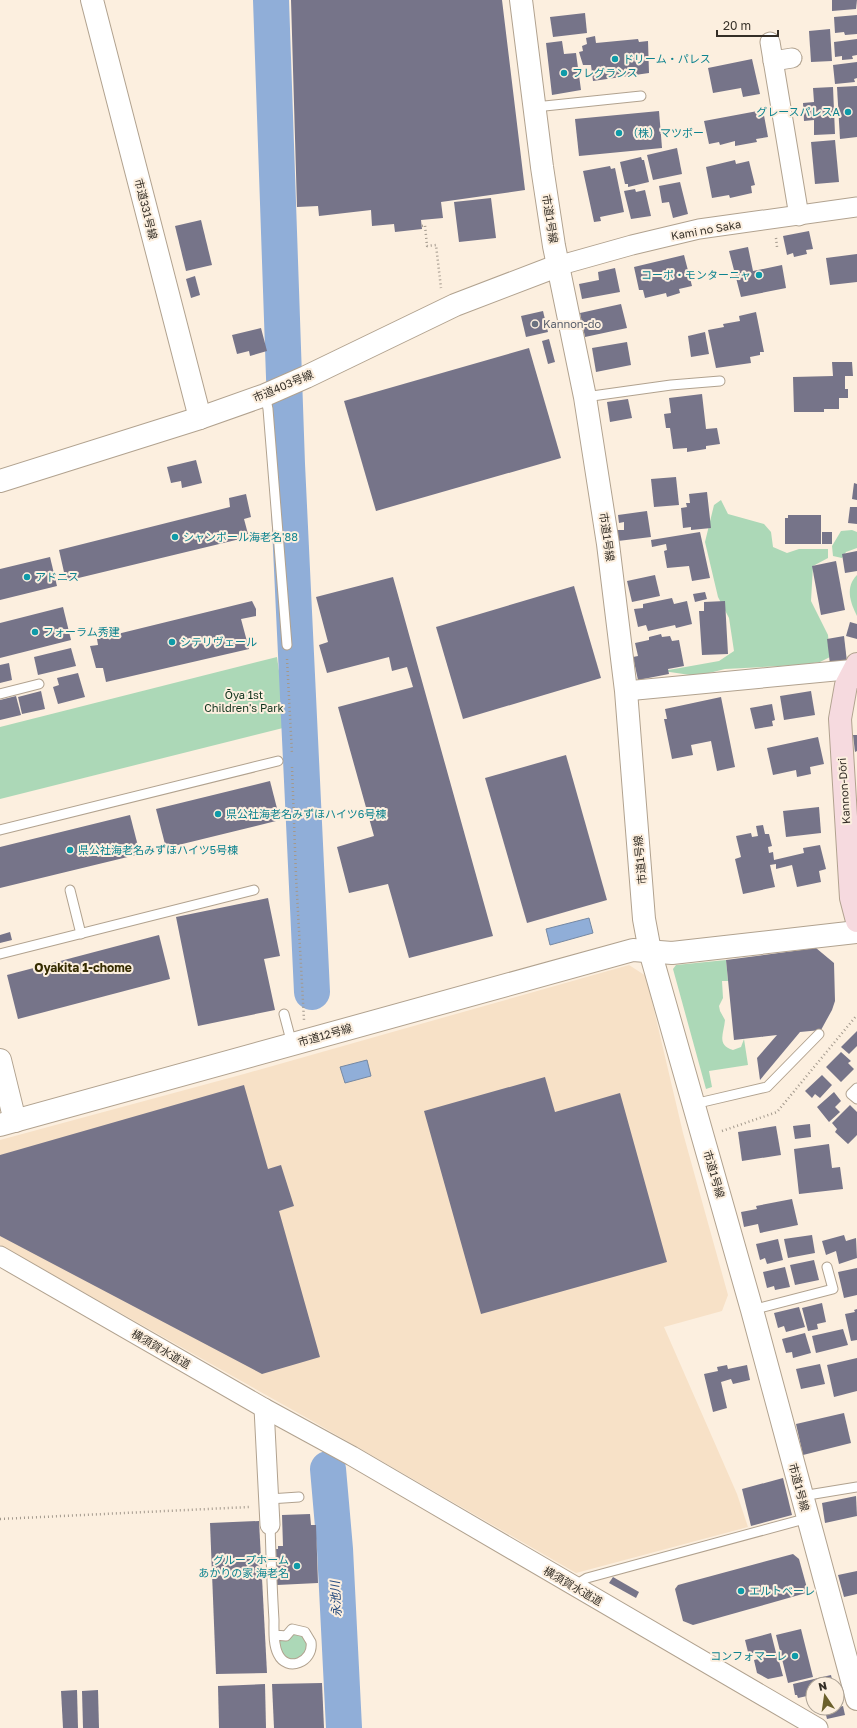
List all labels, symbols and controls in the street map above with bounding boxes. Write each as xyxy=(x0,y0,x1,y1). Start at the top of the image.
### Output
scale bar xyxy=(717,12,778,38)
text: 20 m xyxy=(723,18,751,33)
place label: ドリーム・パレス xyxy=(623,52,711,65)
marker: ドリーム・パレス xyxy=(610,54,620,64)
place label: フレグランス xyxy=(572,66,638,79)
marker: フレグランス xyxy=(559,68,569,78)
place label: グレースパレスA xyxy=(756,105,841,118)
marker: グレースパレスA xyxy=(843,107,853,117)
place label: （株）マツボー xyxy=(627,126,704,139)
marker: （株）マツボー xyxy=(614,128,624,138)
street label: 市道331号線 xyxy=(133,177,160,241)
street label: 市道1号線 xyxy=(540,194,561,244)
street label: Kami no Saka xyxy=(670,217,742,242)
place label: コーポ・モンターニャ xyxy=(641,268,751,281)
marker: コーポ・モンターニャ xyxy=(754,270,764,280)
place label: Kannon-do xyxy=(543,317,602,330)
marker: Kannon-do xyxy=(530,319,540,329)
street label: 市道403号線 xyxy=(251,367,315,404)
street label: 市道1号線 xyxy=(598,512,617,562)
place label: シャンポール海老名'88 xyxy=(183,530,298,543)
marker: シャンポール海老名'88 xyxy=(170,532,180,542)
place label: アドニス xyxy=(35,570,79,583)
marker: アドニス xyxy=(22,572,32,582)
place label: フォーラム秀建 xyxy=(43,625,120,638)
marker: フォーラム秀建 xyxy=(30,627,40,637)
place label: シテリヴェール xyxy=(180,635,257,648)
marker: シテリヴェール xyxy=(167,637,177,647)
park label: Ōya 1st Children's Park xyxy=(204,688,284,714)
street label: Kannon-Dōri xyxy=(835,757,852,825)
place label: 県公社海老名みずほハイツ6号棟 xyxy=(226,807,386,820)
marker: 県公社海老名みずほハイツ6号棟 xyxy=(213,809,223,819)
street label: 市道1号線 xyxy=(631,835,648,885)
place label: 県公社海老名みずほハイツ5号棟 xyxy=(78,843,238,856)
marker: 県公社海老名みずほハイツ5号棟 xyxy=(65,845,75,855)
district label: Oyakita 1-chome xyxy=(34,960,132,975)
street label: 市道12号線 xyxy=(296,1021,353,1048)
street label: 市道1号線 xyxy=(701,1148,728,1199)
street label: 横須賀水道道 xyxy=(129,1326,193,1371)
street label: 市道1号線 xyxy=(787,1461,812,1512)
place label: グループホーム あかりの家 海老名 xyxy=(198,1553,289,1579)
marker: グループホーム あかりの家 海老名 xyxy=(292,1561,302,1571)
street label: 横須賀水道道 xyxy=(541,1563,605,1608)
water label: 永池川 xyxy=(327,1579,344,1617)
place label: エルトベーレ xyxy=(749,1584,815,1597)
marker: エルトベーレ xyxy=(736,1586,746,1596)
place label: コンフォマーレ xyxy=(710,1649,787,1662)
marker: コンフォマーレ xyxy=(790,1651,800,1661)
north arrow xyxy=(805,1676,845,1716)
text: N xyxy=(817,1678,828,1693)

